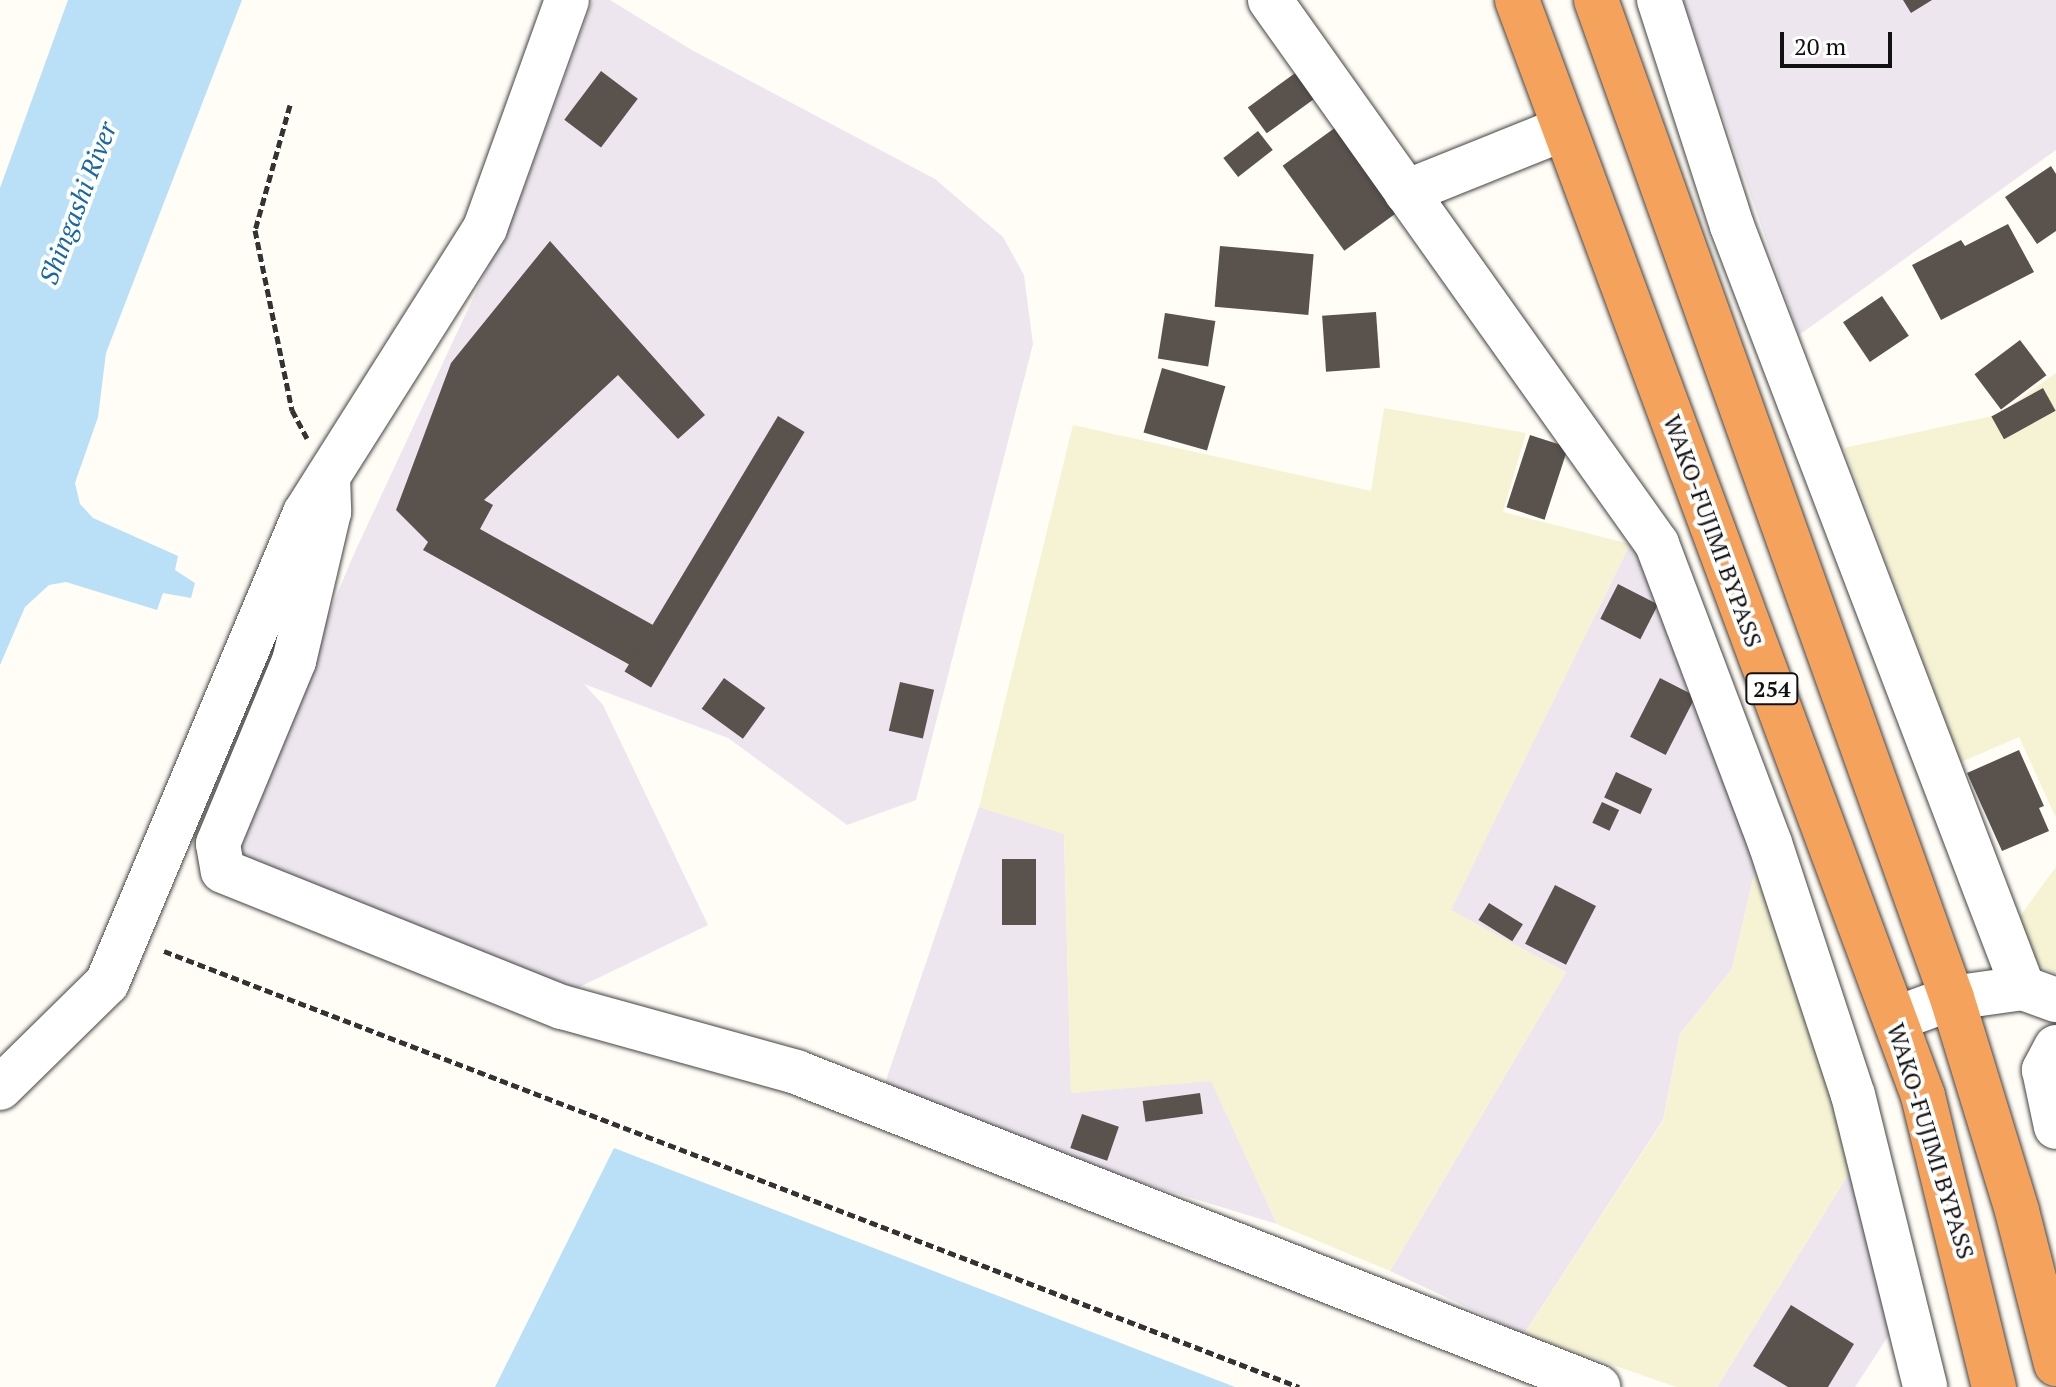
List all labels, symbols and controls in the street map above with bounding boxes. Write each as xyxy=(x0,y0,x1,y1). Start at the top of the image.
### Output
scale bar xyxy=(1784,16,1896,66)
text: 20 m xyxy=(1794,30,1846,62)
water label: Shingashi River xyxy=(33,118,123,288)
street label: WAKO-FUJIMI BYPASS xyxy=(1658,411,1768,651)
road number: 254 xyxy=(1744,671,1800,707)
street label: WAKO-FUJIMI BYPASS xyxy=(1881,1020,1981,1262)

